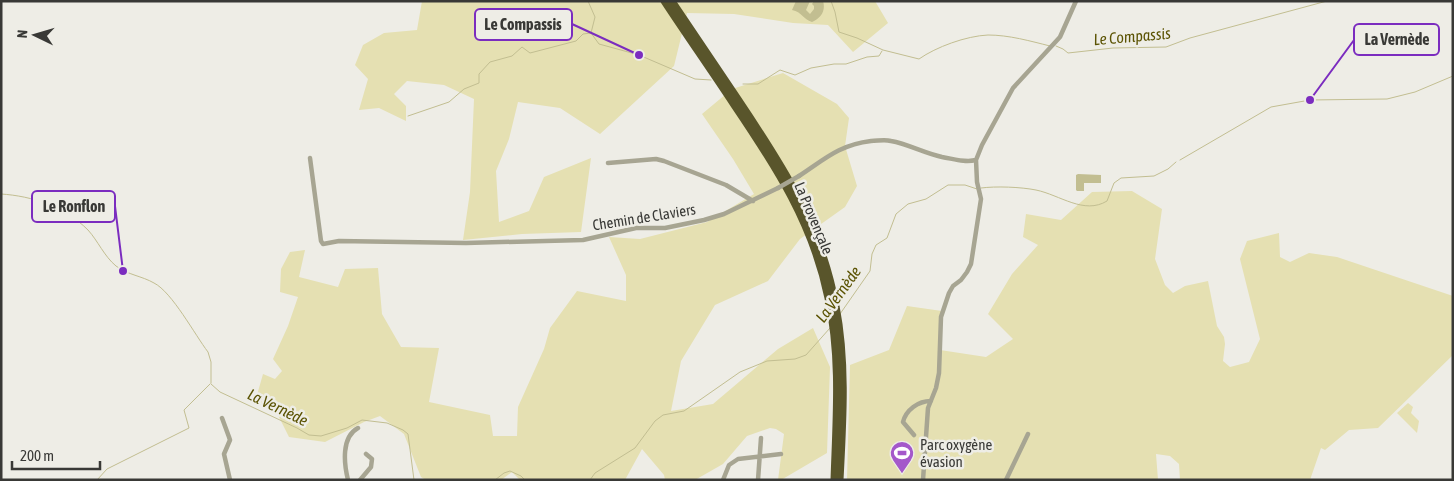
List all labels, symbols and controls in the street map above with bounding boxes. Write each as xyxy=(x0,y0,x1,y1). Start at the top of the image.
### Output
callout: Le Compassis xyxy=(475,9,572,40)
north arrow xyxy=(10,10,60,60)
text: Le Compassis xyxy=(484,15,562,33)
water label: Le Compassis xyxy=(1093,24,1172,49)
callout: La Vernède xyxy=(1354,24,1439,55)
text: N xyxy=(14,29,30,39)
text: La Vernède xyxy=(1365,30,1429,48)
street label: La Provençale xyxy=(791,179,837,257)
callout: Le Ronflon xyxy=(32,191,115,222)
text: Le Ronflon xyxy=(43,197,106,215)
street label: Chemin de Claviers xyxy=(591,200,697,234)
water label: La Vernède xyxy=(812,263,864,325)
water label: La Vernède xyxy=(245,385,311,429)
place label: Parc oxygène évasion xyxy=(920,436,992,470)
scale bar xyxy=(12,438,100,470)
sports icon: Parc oxygène évasion xyxy=(889,440,915,474)
text: 200 m xyxy=(20,447,54,464)

